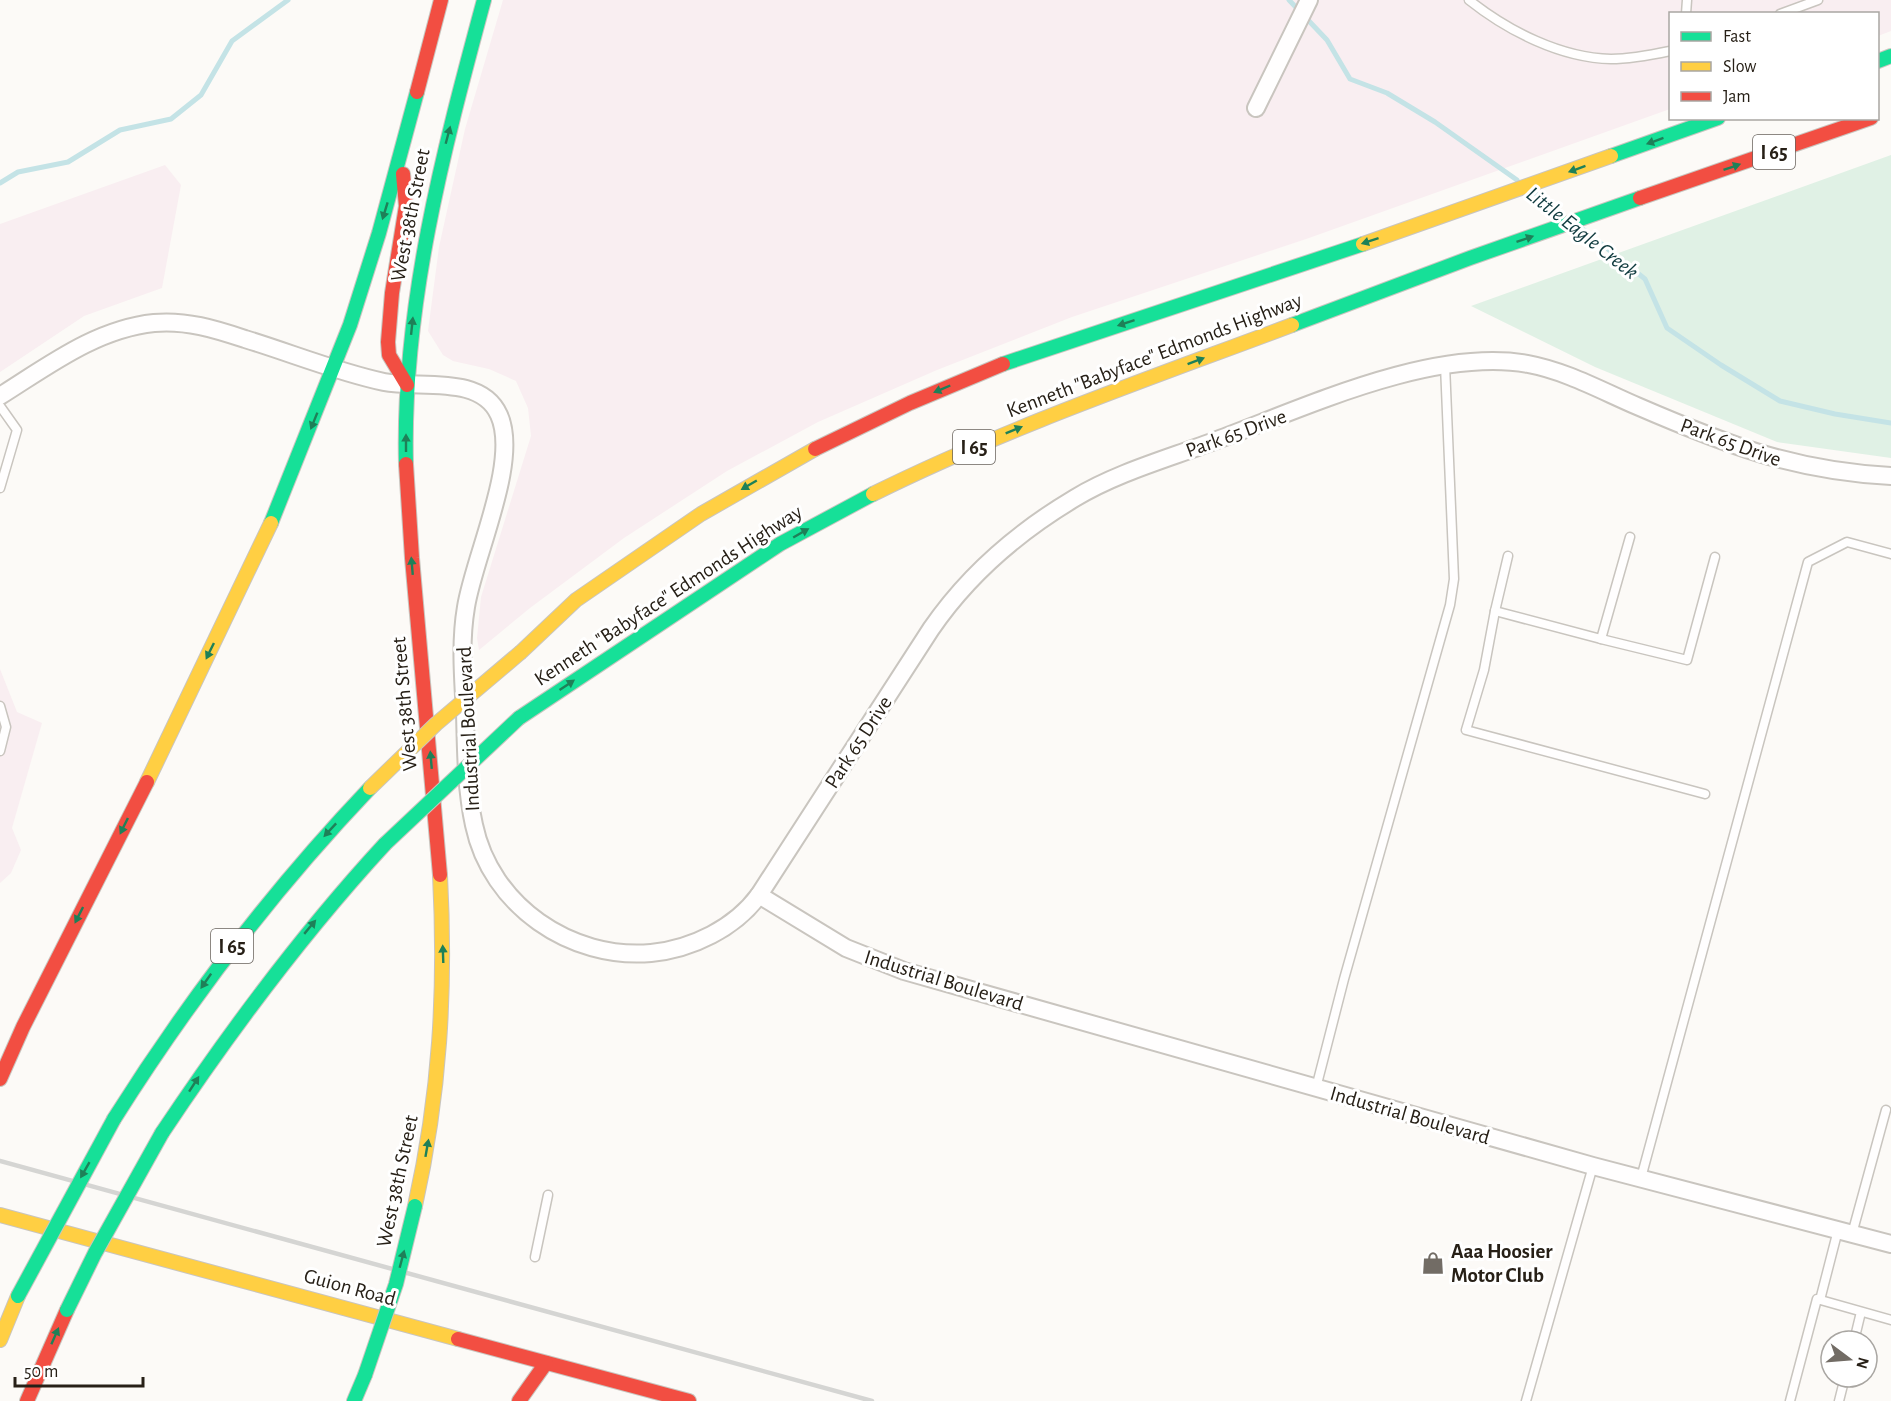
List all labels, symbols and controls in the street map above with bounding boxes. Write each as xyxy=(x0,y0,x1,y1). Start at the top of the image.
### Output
legend xyxy=(1669,12,1879,120)
text: Fast xyxy=(1723,28,1751,46)
text: Slow xyxy=(1723,58,1756,76)
text: Jam xyxy=(1723,88,1751,106)
one-way arrow xyxy=(444,126,453,144)
road number: I 65 xyxy=(1753,135,1795,169)
one-way arrow xyxy=(1646,136,1664,146)
street label: West 38th Street xyxy=(387,147,434,283)
one-way arrow xyxy=(1723,161,1741,171)
one-way arrow xyxy=(1568,164,1586,174)
water label: Little Eagle Creek xyxy=(1522,182,1643,283)
one-way arrow xyxy=(380,202,389,220)
one-way arrow xyxy=(1516,233,1534,243)
one-way arrow xyxy=(1361,237,1379,247)
street label: Kenneth "Babyface" Edmonds Highway xyxy=(1004,289,1305,422)
one-way arrow xyxy=(407,317,417,336)
one-way arrow xyxy=(1117,319,1135,328)
one-way arrow xyxy=(1187,356,1205,365)
one-way arrow xyxy=(933,384,951,394)
street label: Park 65 Drive xyxy=(1183,406,1289,461)
one-way arrow xyxy=(309,413,319,431)
street label: Park 65 Drive xyxy=(1678,415,1784,470)
one-way arrow xyxy=(1005,425,1023,434)
road number: I 65 xyxy=(953,430,995,464)
one-way arrow xyxy=(401,434,411,453)
one-way arrow xyxy=(740,480,757,490)
street label: Kenneth "Babyface" Edmonds Highway xyxy=(531,501,806,690)
one-way arrow xyxy=(792,528,809,538)
one-way arrow xyxy=(407,556,417,575)
street label: West 38th Street xyxy=(388,636,421,772)
one-way arrow xyxy=(205,643,214,660)
street label: Industrial Boulevard xyxy=(454,646,483,812)
one-way arrow xyxy=(559,680,575,691)
street label: Park 65 Drive xyxy=(821,692,896,792)
one-way arrow xyxy=(426,750,436,769)
one-way arrow xyxy=(119,818,128,835)
one-way arrow xyxy=(323,823,337,838)
one-way arrow xyxy=(74,906,84,923)
one-way arrow xyxy=(303,919,316,935)
road number: I 65 xyxy=(211,929,253,963)
one-way arrow xyxy=(438,945,447,964)
street label: Industrial Boulevard xyxy=(862,946,1026,1015)
one-way arrow xyxy=(201,973,212,989)
one-way arrow xyxy=(188,1076,200,1092)
street label: Industrial Boulevard xyxy=(1328,1083,1492,1148)
street label: West 38th Street xyxy=(373,1113,422,1249)
one-way arrow xyxy=(423,1139,432,1158)
one-way arrow xyxy=(80,1161,90,1178)
place label: Aaa Hoosier Motor Club xyxy=(1451,1241,1553,1286)
one-way arrow xyxy=(398,1250,408,1268)
shop icon: Aaa Hoosier Motor Club xyxy=(1420,1250,1446,1276)
street label: Guion Road xyxy=(302,1265,398,1310)
one-way arrow xyxy=(51,1327,60,1345)
north arrow xyxy=(1819,1329,1879,1389)
scale bar xyxy=(15,1350,142,1388)
text: N xyxy=(1853,1355,1872,1370)
text: 50 m xyxy=(24,1363,58,1381)

